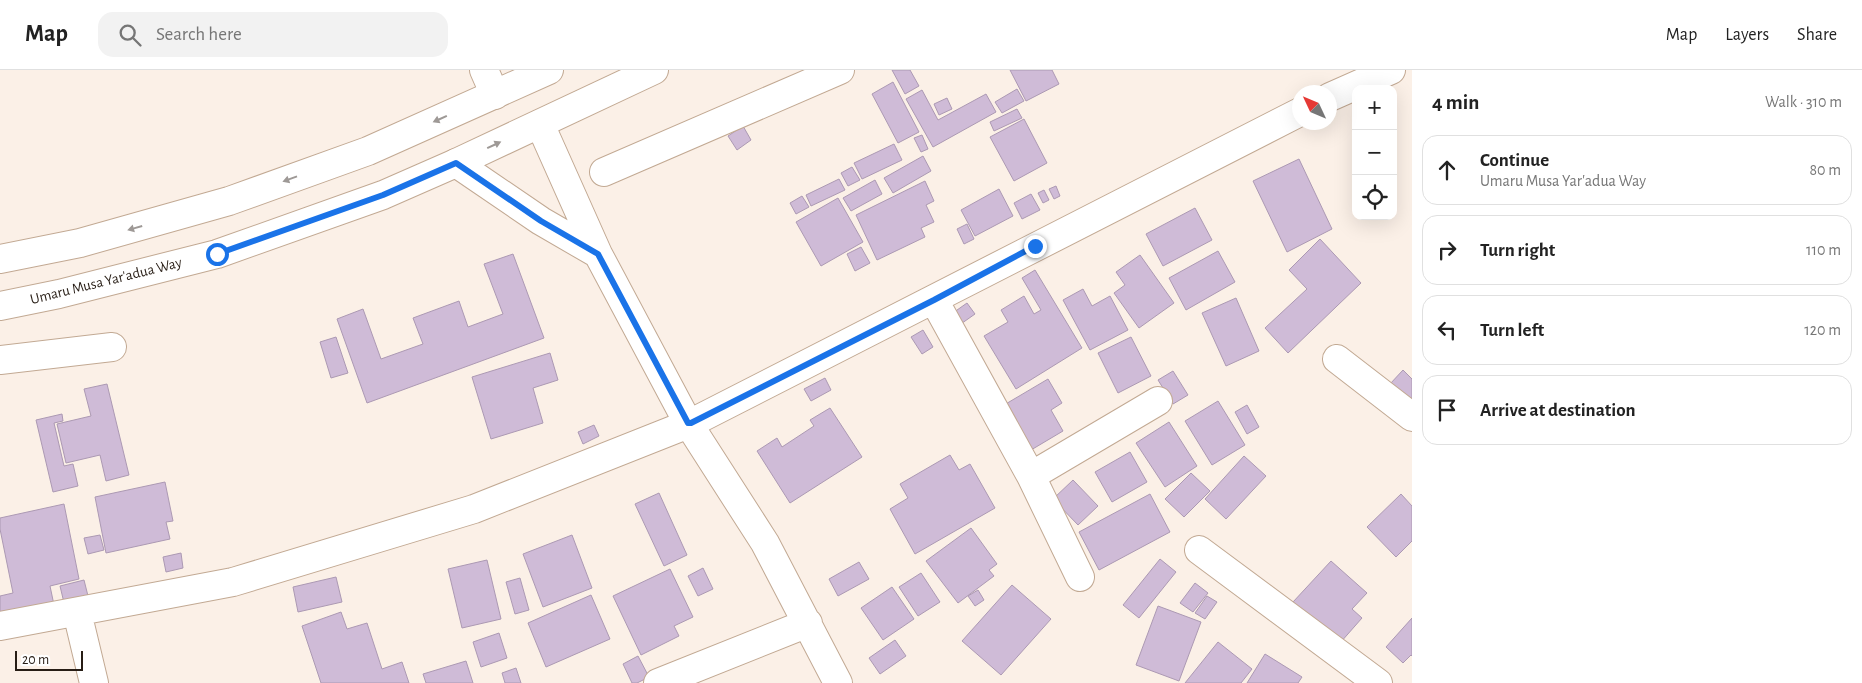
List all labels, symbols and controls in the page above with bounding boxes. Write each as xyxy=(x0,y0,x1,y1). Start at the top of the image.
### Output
search box xyxy=(98,12,448,57)
icon: search xyxy=(116,21,144,49)
text: Map xyxy=(25,22,68,46)
text: Search here xyxy=(156,25,242,44)
text: Map xyxy=(1666,26,1697,44)
text: Layers xyxy=(1725,26,1769,44)
text: Share xyxy=(1797,26,1837,44)
north arrow xyxy=(1292,85,1337,130)
map controls xyxy=(1352,85,1397,220)
button: + xyxy=(1352,85,1397,130)
text: 4 min xyxy=(1432,92,1479,113)
text: Walk · 310 m xyxy=(1765,94,1842,110)
one-way arrow xyxy=(433,115,447,123)
button: − xyxy=(1352,130,1397,175)
one-way arrow xyxy=(487,141,501,149)
text: Continue xyxy=(1480,151,1549,170)
icon: ahead xyxy=(1433,156,1461,184)
text: 80 m xyxy=(1810,162,1841,178)
text: Umaru Musa Yar'adua Way xyxy=(1480,173,1646,189)
button: locate xyxy=(1352,175,1397,220)
one-way arrow xyxy=(282,176,297,183)
one-way arrow xyxy=(127,224,142,232)
route end xyxy=(1024,235,1047,258)
icon: right xyxy=(1433,236,1461,264)
text: Turn right xyxy=(1480,241,1555,260)
text: 110 m xyxy=(1806,242,1841,258)
route start xyxy=(206,243,229,266)
street label: Umaru Musa Yar'adua Way xyxy=(29,255,184,307)
icon: left xyxy=(1433,316,1461,344)
text: Turn left xyxy=(1480,321,1544,340)
text: 120 m xyxy=(1804,322,1841,338)
icon: arrive xyxy=(1433,396,1461,424)
text: Arrive at destination xyxy=(1480,401,1636,420)
scale bar xyxy=(15,648,82,671)
text: 20 m xyxy=(22,653,49,667)

